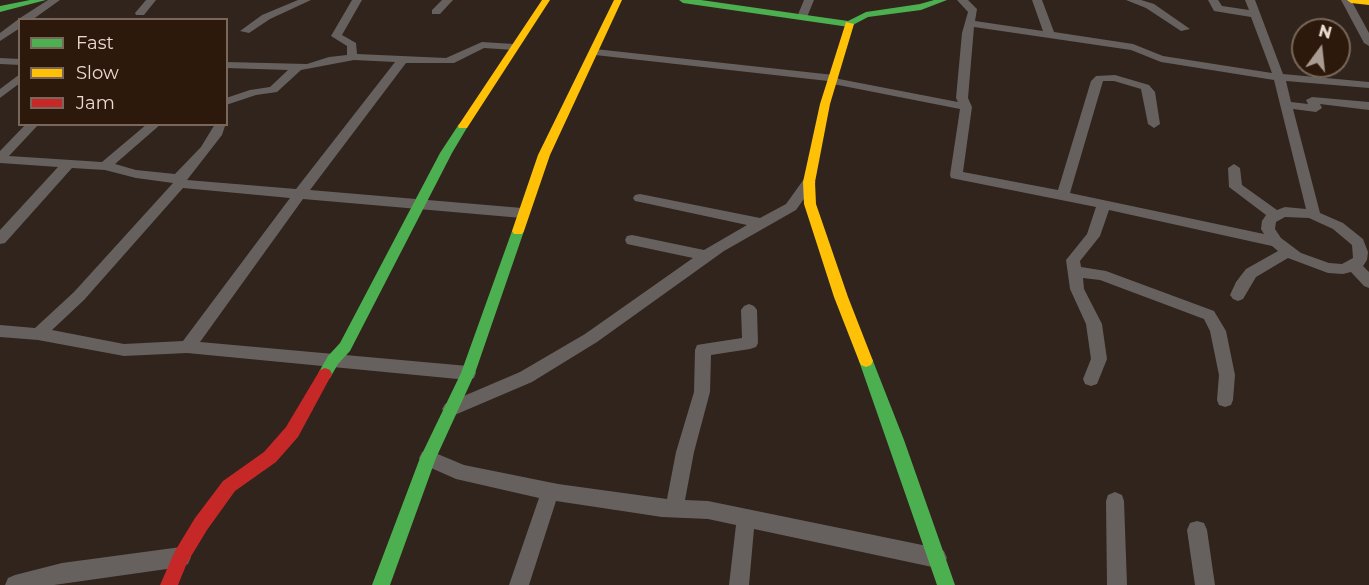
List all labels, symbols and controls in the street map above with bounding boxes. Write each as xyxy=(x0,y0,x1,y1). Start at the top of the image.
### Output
legend xyxy=(18,18,228,126)
north arrow xyxy=(1291,18,1351,78)
text: N xyxy=(1317,21,1334,43)
text: Fast xyxy=(76,32,114,54)
text: Slow xyxy=(76,62,119,84)
text: Jam xyxy=(76,92,115,114)

